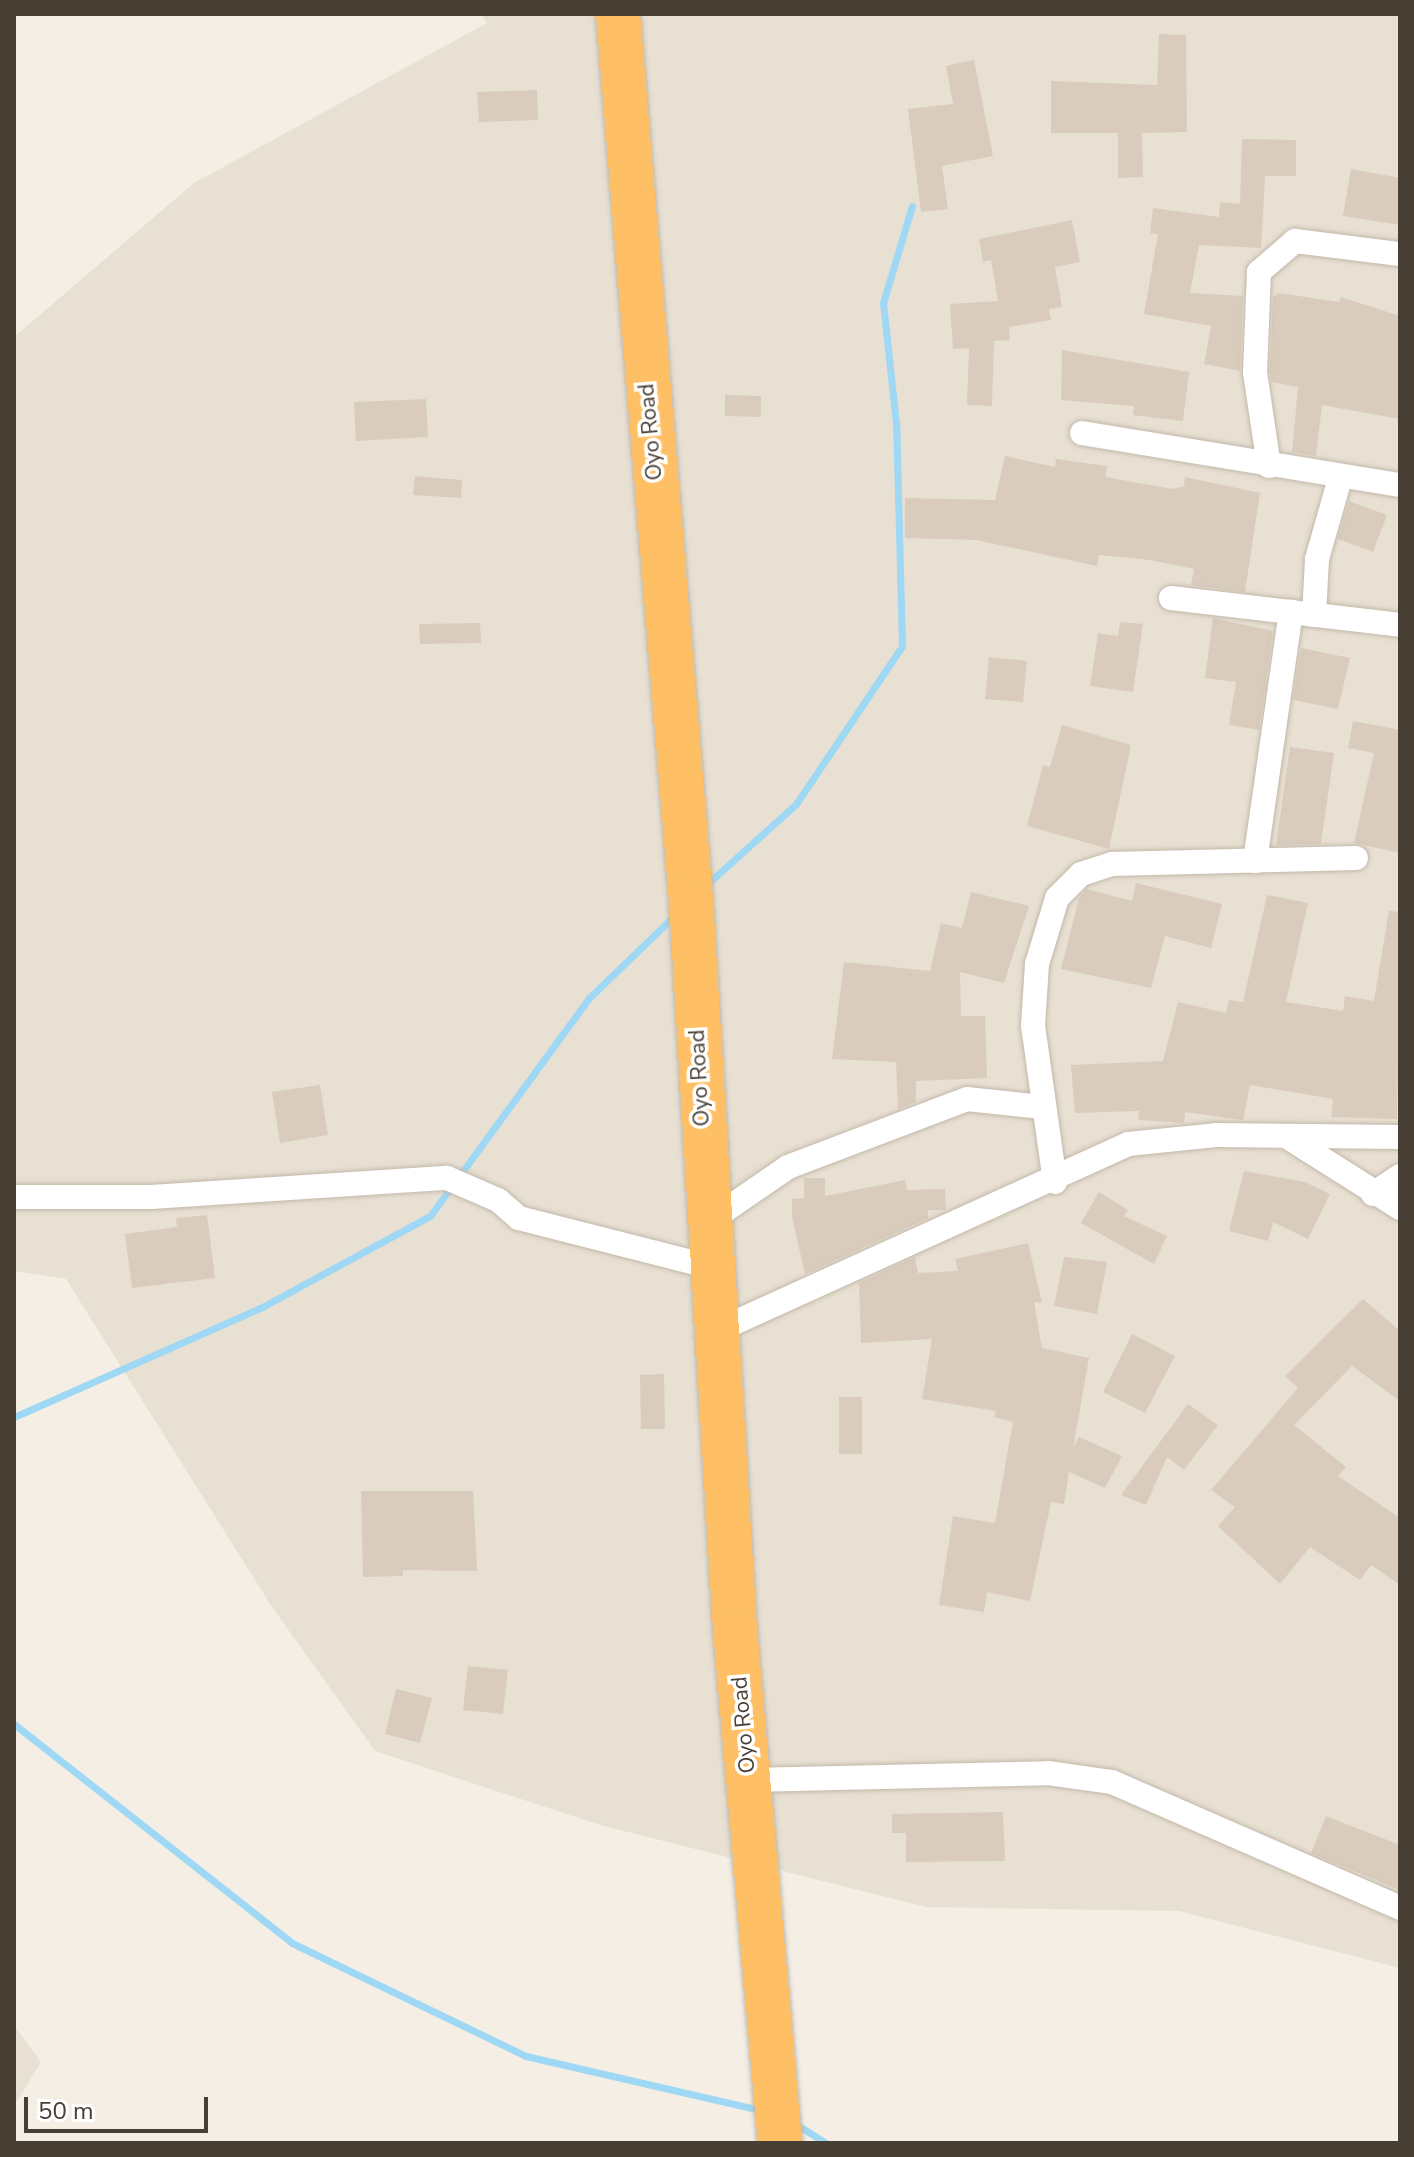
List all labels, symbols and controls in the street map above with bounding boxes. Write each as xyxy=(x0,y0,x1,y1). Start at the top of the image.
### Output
street label: Oyo Road xyxy=(634,382,668,482)
street label: Oyo Road xyxy=(684,1029,716,1127)
street label: Oyo Road xyxy=(727,1675,761,1775)
scale bar xyxy=(28,2081,212,2131)
text: 50 m xyxy=(38,2095,94,2127)

